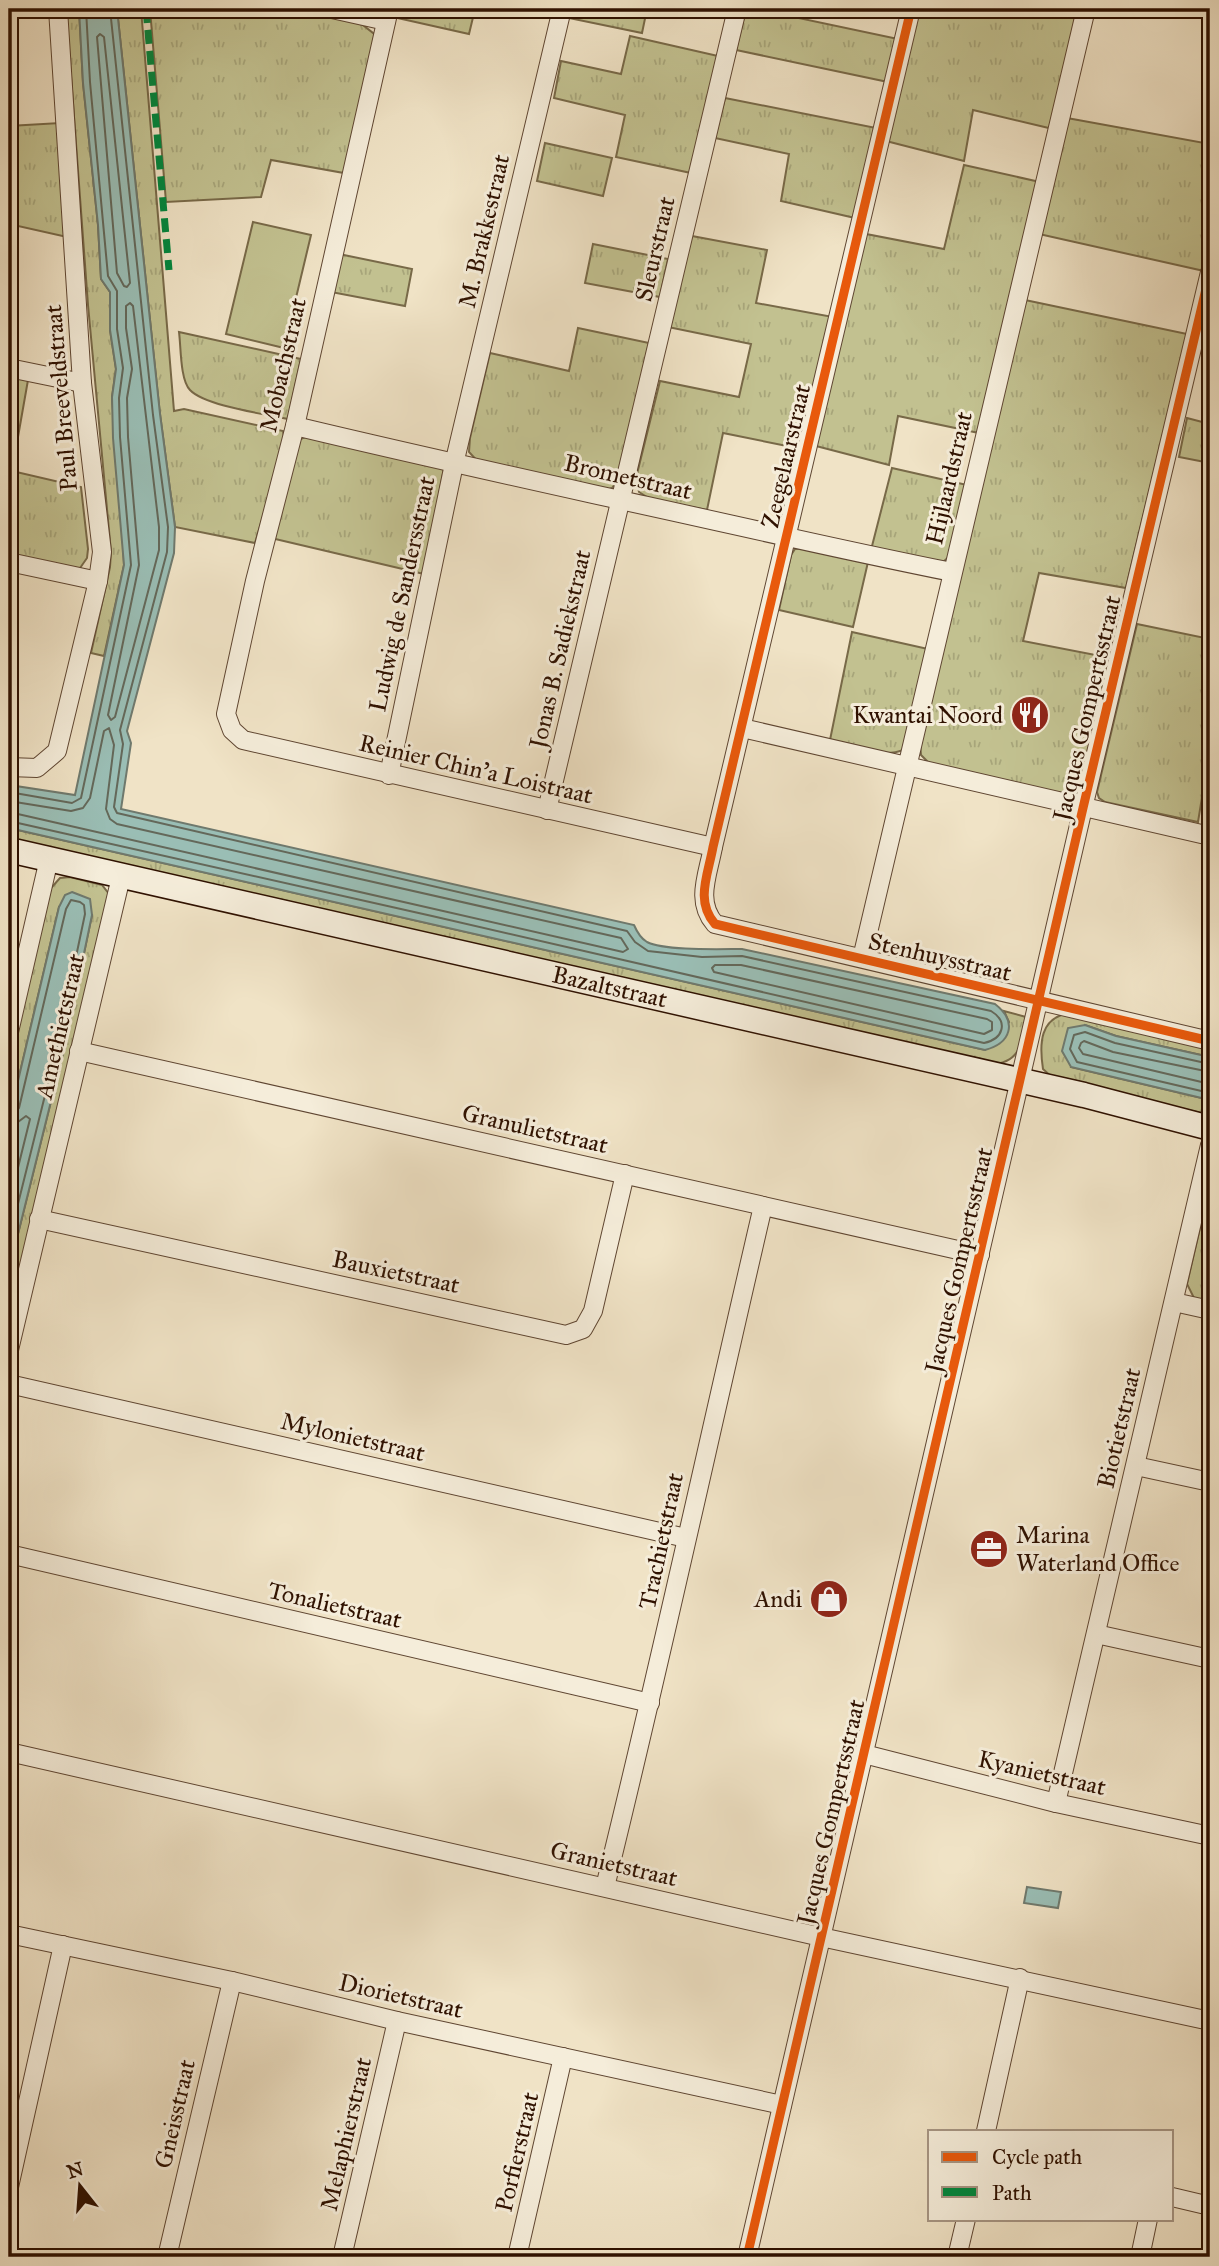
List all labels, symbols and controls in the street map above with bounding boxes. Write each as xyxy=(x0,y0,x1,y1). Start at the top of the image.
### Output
street label: M. Brakkestraat xyxy=(452,151,516,311)
street label: Sleurstraat xyxy=(628,193,682,305)
street label: Mobachstraat xyxy=(253,294,313,435)
street label: Paul Breeveldstraat xyxy=(38,303,84,492)
street label: Zeegelaarstraat xyxy=(755,381,817,531)
street label: Hijlaardstraat xyxy=(919,408,979,548)
street label: Brometstraat xyxy=(561,448,695,506)
street label: Ludwig de Sandersstraat xyxy=(362,473,442,715)
street label: Jonas B. Sadiekstraat xyxy=(522,546,598,754)
street label: Jacques Gompertsstraat xyxy=(1046,592,1128,827)
restaurant icon: Kwantai Noord xyxy=(1009,694,1051,736)
place label: Kwantai Noord xyxy=(852,700,1003,730)
street label: Reinier Chin'a Loistraat xyxy=(356,728,596,811)
street label: Stenhuysstraat xyxy=(865,926,1015,988)
street label: Amethietstraat xyxy=(29,950,91,1102)
street label: Bazaltstraat xyxy=(549,959,671,1015)
street label: Granulietstraat xyxy=(459,1098,611,1160)
street label: Jacques Gompertsstraat xyxy=(918,1144,1000,1379)
street label: Bauxietstraat xyxy=(330,1244,463,1300)
street label: Biotietstraat xyxy=(1091,1364,1148,1491)
street label: Mylonietstraat xyxy=(278,1406,428,1468)
street label: Trachietstraat xyxy=(632,1470,690,1612)
place label: Marina Waterland Office xyxy=(1016,1520,1179,1578)
office icon: Marina Waterland Office xyxy=(968,1528,1010,1570)
street label: Tonalietstraat xyxy=(265,1575,405,1635)
shop icon: Andi xyxy=(808,1578,850,1620)
place label: Andi xyxy=(753,1584,802,1614)
street label: Jacques Gompertsstraat xyxy=(790,1696,872,1931)
street label: Kyanietstraat xyxy=(975,1744,1109,1802)
street label: Granietstraat xyxy=(547,1835,681,1893)
street label: Diorietstraat xyxy=(336,1967,467,2025)
street label: Melaphierstraat xyxy=(314,2054,378,2214)
street label: Gneisstraat xyxy=(148,2056,202,2171)
street label: Porfierstraat xyxy=(489,2089,545,2215)
legend xyxy=(928,2130,1174,2220)
text: Cycle path xyxy=(992,2144,1083,2170)
north arrow xyxy=(46,2150,116,2220)
text: N xyxy=(64,2157,86,2184)
text: Path xyxy=(992,2180,1032,2206)

